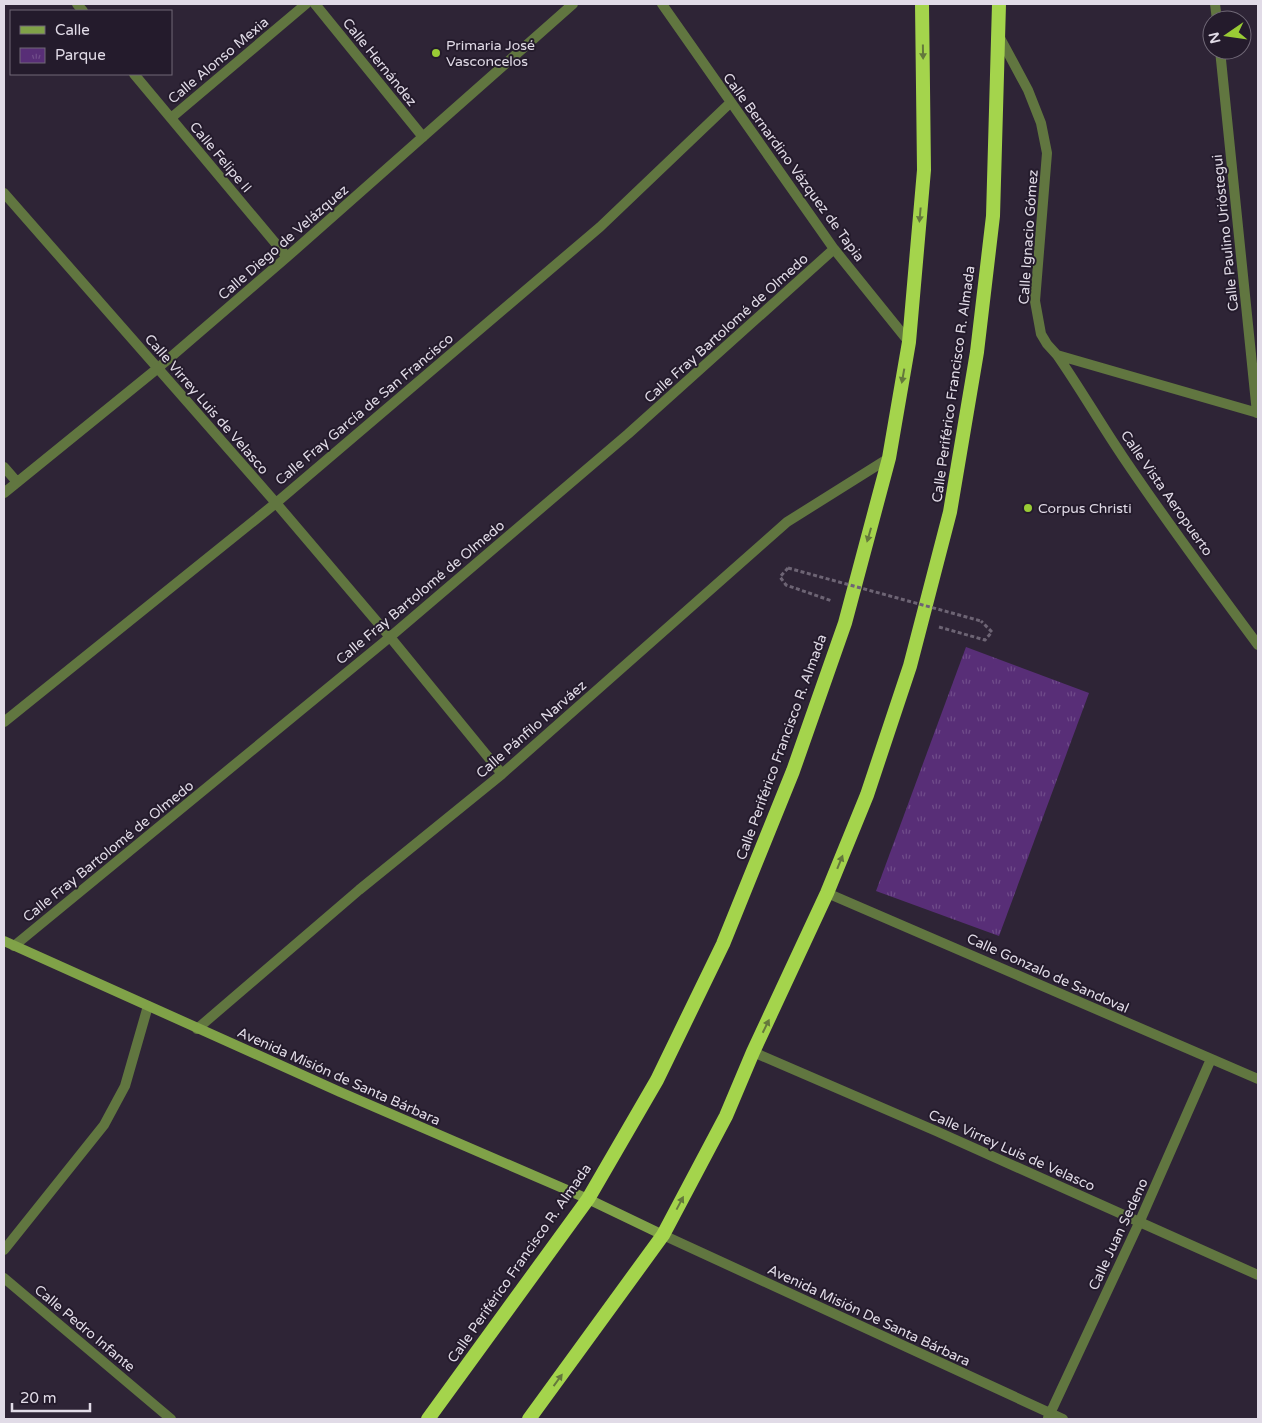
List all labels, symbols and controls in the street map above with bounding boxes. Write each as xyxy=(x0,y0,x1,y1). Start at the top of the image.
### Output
legend xyxy=(10,10,172,75)
north arrow xyxy=(1202,10,1252,60)
street label: Calle Alonso Mexia xyxy=(165,13,272,107)
street label: Calle Hernández xyxy=(339,15,420,110)
text: Calle xyxy=(55,21,90,39)
text: N xyxy=(1205,30,1224,45)
place label: Primaria José Vasconcelos xyxy=(446,37,535,70)
one-way arrow xyxy=(919,45,927,61)
text: Parque xyxy=(55,46,106,64)
marker: Primaria José Vasconcelos xyxy=(430,47,442,59)
street label: Calle Bernardino Vázquez de Tapia xyxy=(719,70,868,265)
street label: Calle Felipe II xyxy=(186,118,255,196)
street label: Calle Paulino Urióstegui xyxy=(1209,154,1242,312)
street label: Calle Ignacio Gómez xyxy=(1015,169,1042,305)
street label: Calle Diego de Velázquez xyxy=(215,181,352,303)
one-way arrow xyxy=(916,207,924,223)
street label: Calle Fray Bartolomé de Olmedo xyxy=(641,250,812,407)
street label: Calle Periférico Francisco R. Almada xyxy=(928,265,979,504)
street label: Calle Fray García de San Francisco xyxy=(272,330,457,489)
street label: Calle Virrey Luis de Velasco xyxy=(141,331,272,478)
one-way arrow xyxy=(899,369,907,385)
street label: Calle Vista Aeropuerto xyxy=(1117,427,1216,559)
place label: Corpus Christi xyxy=(1038,500,1132,517)
marker: Corpus Christi xyxy=(1022,502,1034,514)
street label: Calle Fray Bartolomé de Olmedo xyxy=(333,517,508,668)
one-way arrow xyxy=(865,527,873,543)
street label: Calle Periférico Francisco R. Almada xyxy=(733,632,830,862)
street label: Calle Pánfilo Narváez xyxy=(473,677,590,782)
street label: Calle Fray Bartolomé de Olmedo xyxy=(19,777,197,926)
one-way arrow xyxy=(836,854,844,869)
street label: Calle Gonzalo de Sandoval xyxy=(964,930,1131,1017)
one-way arrow xyxy=(762,1018,770,1033)
street label: Avenida Misión de Santa Bárbara xyxy=(235,1024,443,1129)
street label: Calle Virrey Luis de Velasco xyxy=(926,1106,1098,1195)
street label: Calle Periférico Francisco R. Almada xyxy=(444,1161,595,1366)
street label: Calle Juan Sedeno xyxy=(1085,1176,1152,1293)
one-way arrow xyxy=(676,1196,684,1211)
street label: Avenida Misión De Santa Bárbara xyxy=(765,1261,973,1370)
street label: Calle Pedro Infante xyxy=(31,1281,139,1375)
one-way arrow xyxy=(552,1373,562,1386)
scale bar xyxy=(12,1380,90,1412)
text: 20 m xyxy=(20,1389,57,1407)

